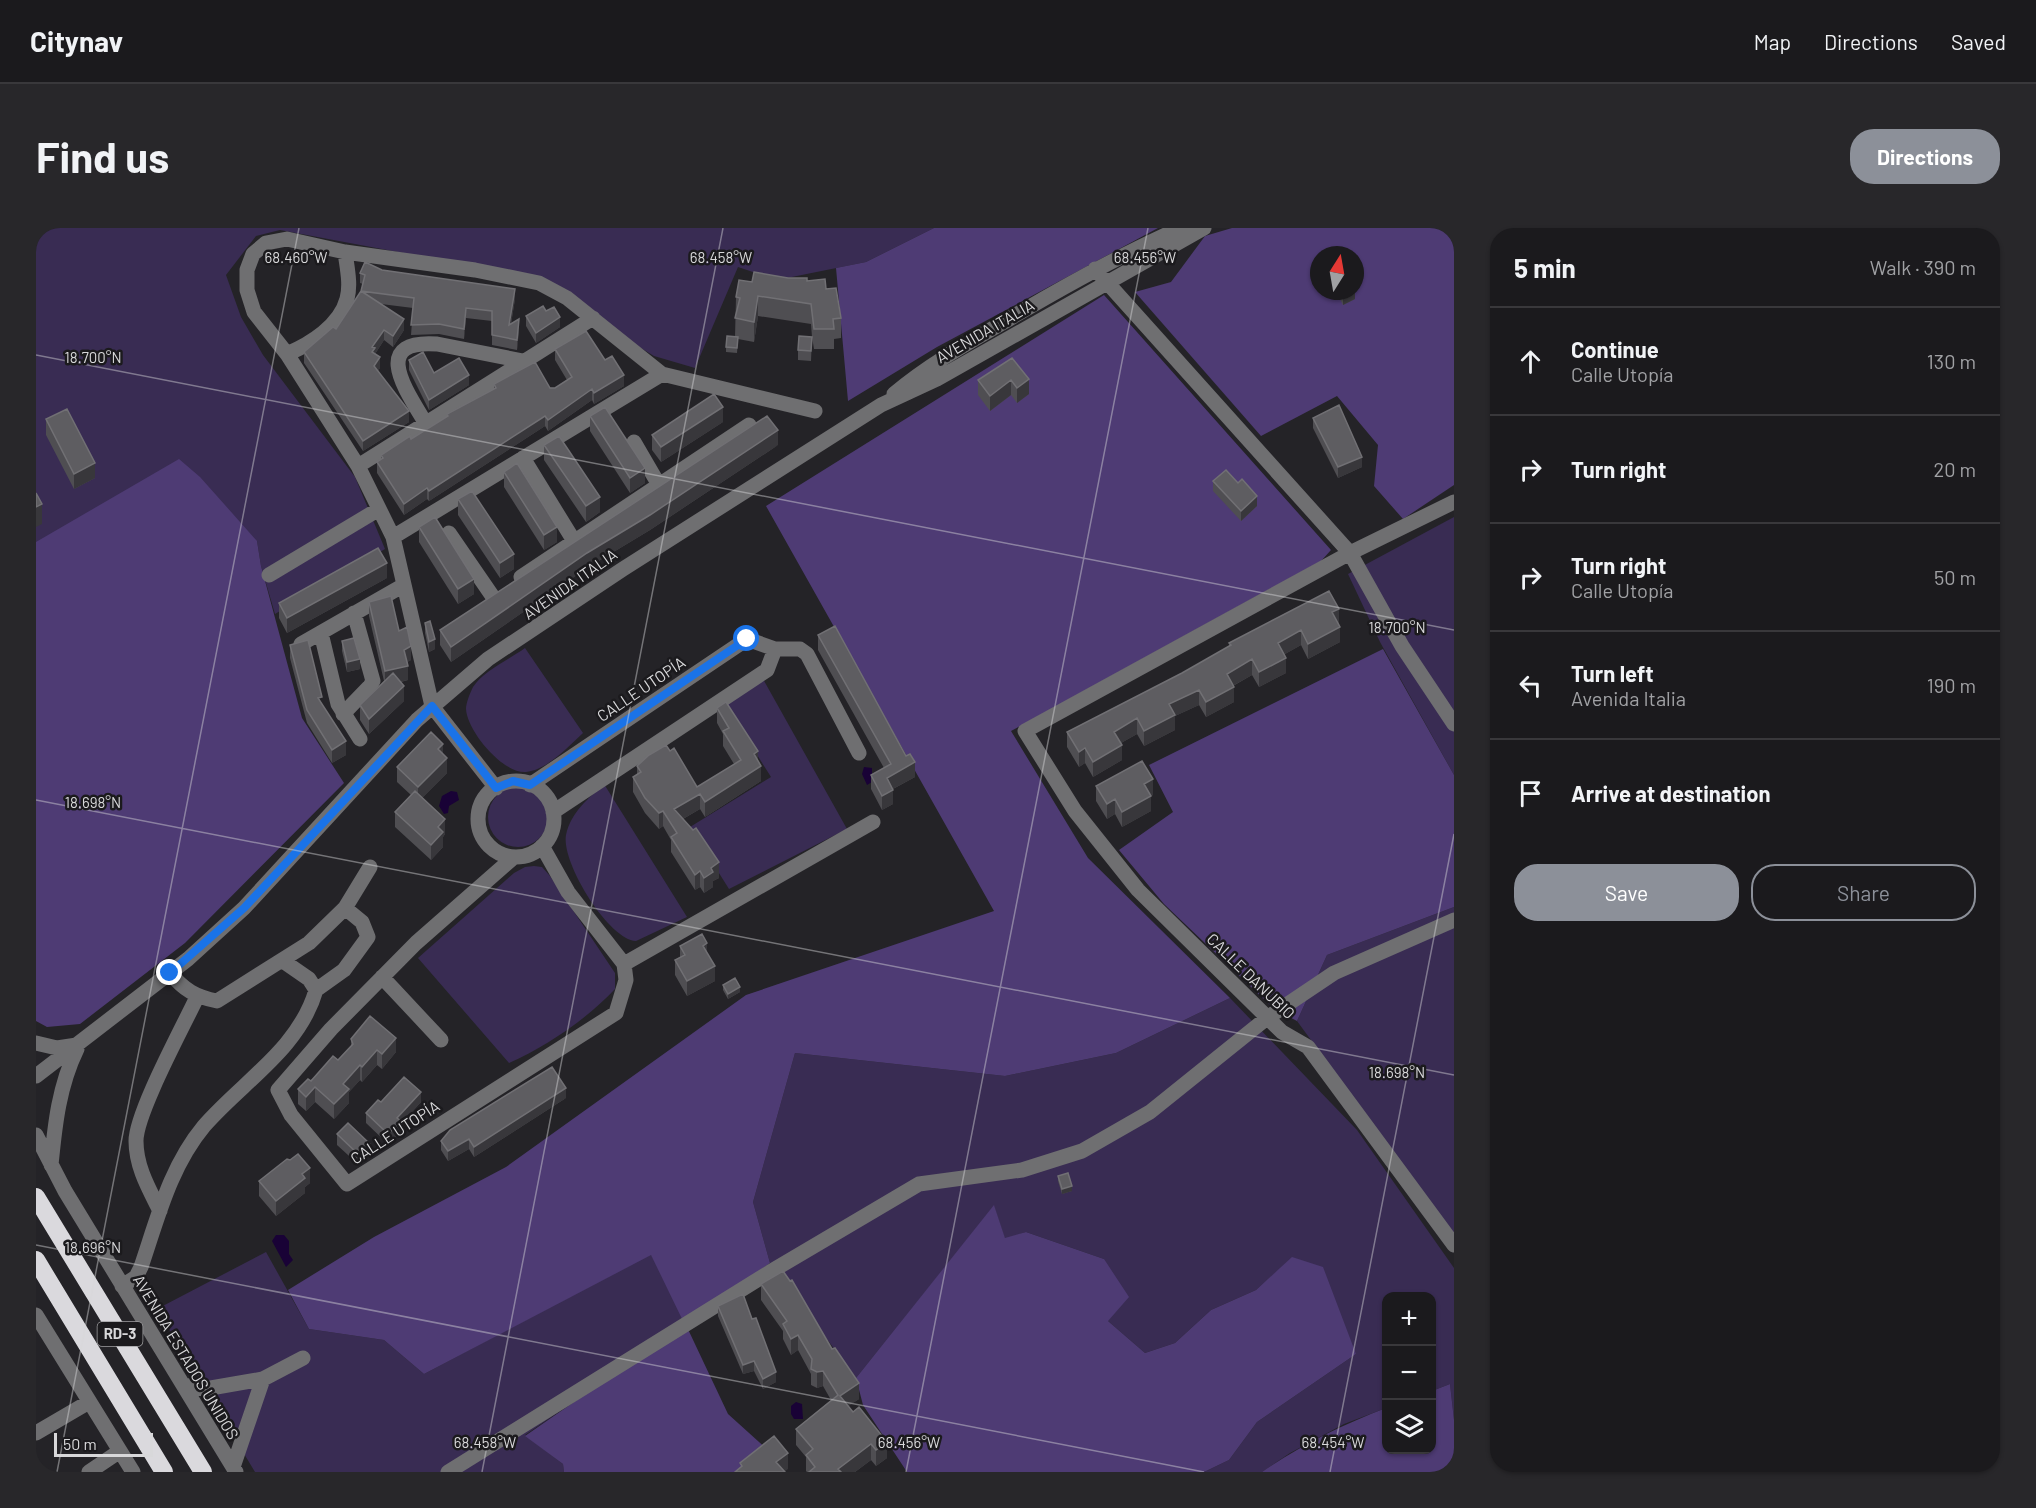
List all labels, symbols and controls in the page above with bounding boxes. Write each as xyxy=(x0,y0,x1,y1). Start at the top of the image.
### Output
text: Citynav xyxy=(30,24,123,58)
text: Map xyxy=(1754,29,1791,54)
text: Directions xyxy=(1824,29,1918,54)
text: Saved xyxy=(1951,29,2006,54)
button: Directions xyxy=(1850,129,2000,184)
text: Find us xyxy=(36,131,169,181)
north arrow xyxy=(1310,246,1364,300)
text: 68.460°W xyxy=(264,248,328,266)
text: 68.458°W xyxy=(690,248,752,266)
text: 68.456°W xyxy=(1114,248,1176,266)
text: 5 min xyxy=(1514,252,1576,283)
text: Walk · 390 m xyxy=(1870,255,1976,279)
street label: AVENIDA ITALIA xyxy=(932,295,1037,366)
text: Continue xyxy=(1571,336,1659,362)
icon: ahead xyxy=(1514,345,1547,378)
text: 18.700°N xyxy=(64,348,122,366)
text: 130 m xyxy=(1927,349,1976,373)
text: Calle Utopía xyxy=(1571,362,1673,386)
icon: right xyxy=(1514,453,1547,486)
text: Turn right xyxy=(1571,456,1666,482)
text: 20 m xyxy=(1933,457,1976,481)
street label: AVENIDA ITALIA xyxy=(519,544,621,623)
text: Turn right xyxy=(1571,552,1666,578)
icon: right xyxy=(1514,561,1547,594)
text: 50 m xyxy=(1934,565,1976,589)
text: Calle Utopía xyxy=(1571,578,1673,602)
text: 18.700°N xyxy=(1368,618,1426,636)
route start xyxy=(733,625,759,651)
street label: CALLE UTOPÍA xyxy=(593,652,689,725)
text: Turn left xyxy=(1571,660,1654,686)
icon: left xyxy=(1514,669,1547,702)
text: 190 m xyxy=(1927,673,1976,697)
text: Avenida Italia xyxy=(1571,686,1686,710)
icon: arrive xyxy=(1514,777,1547,810)
text: Arrive at destination xyxy=(1571,780,1770,806)
text: 18.698°N xyxy=(65,793,121,811)
button: Save xyxy=(1514,864,1739,921)
button: Share xyxy=(1751,864,1976,921)
street label: CALLE DANUBIO xyxy=(1203,929,1299,1022)
route end xyxy=(156,959,182,985)
text: 18.698°N xyxy=(1369,1063,1425,1081)
street label: CALLE UTOPÍA xyxy=(347,1096,443,1167)
text: 18.696°N xyxy=(65,1238,121,1256)
street label: AVENIDA ESTADOS UNIDOS xyxy=(130,1271,243,1442)
map controls xyxy=(1382,1292,1436,1454)
button: + xyxy=(1382,1292,1436,1346)
road number: RD-3 xyxy=(98,1322,142,1346)
button: − xyxy=(1382,1346,1436,1400)
button: layers xyxy=(1382,1400,1436,1454)
scale bar xyxy=(54,1430,153,1458)
text: 68.458°W xyxy=(454,1433,516,1451)
text: 68.456°W xyxy=(878,1433,940,1451)
text: 68.454°W xyxy=(1302,1433,1364,1451)
text: 50 m xyxy=(63,1434,97,1453)

